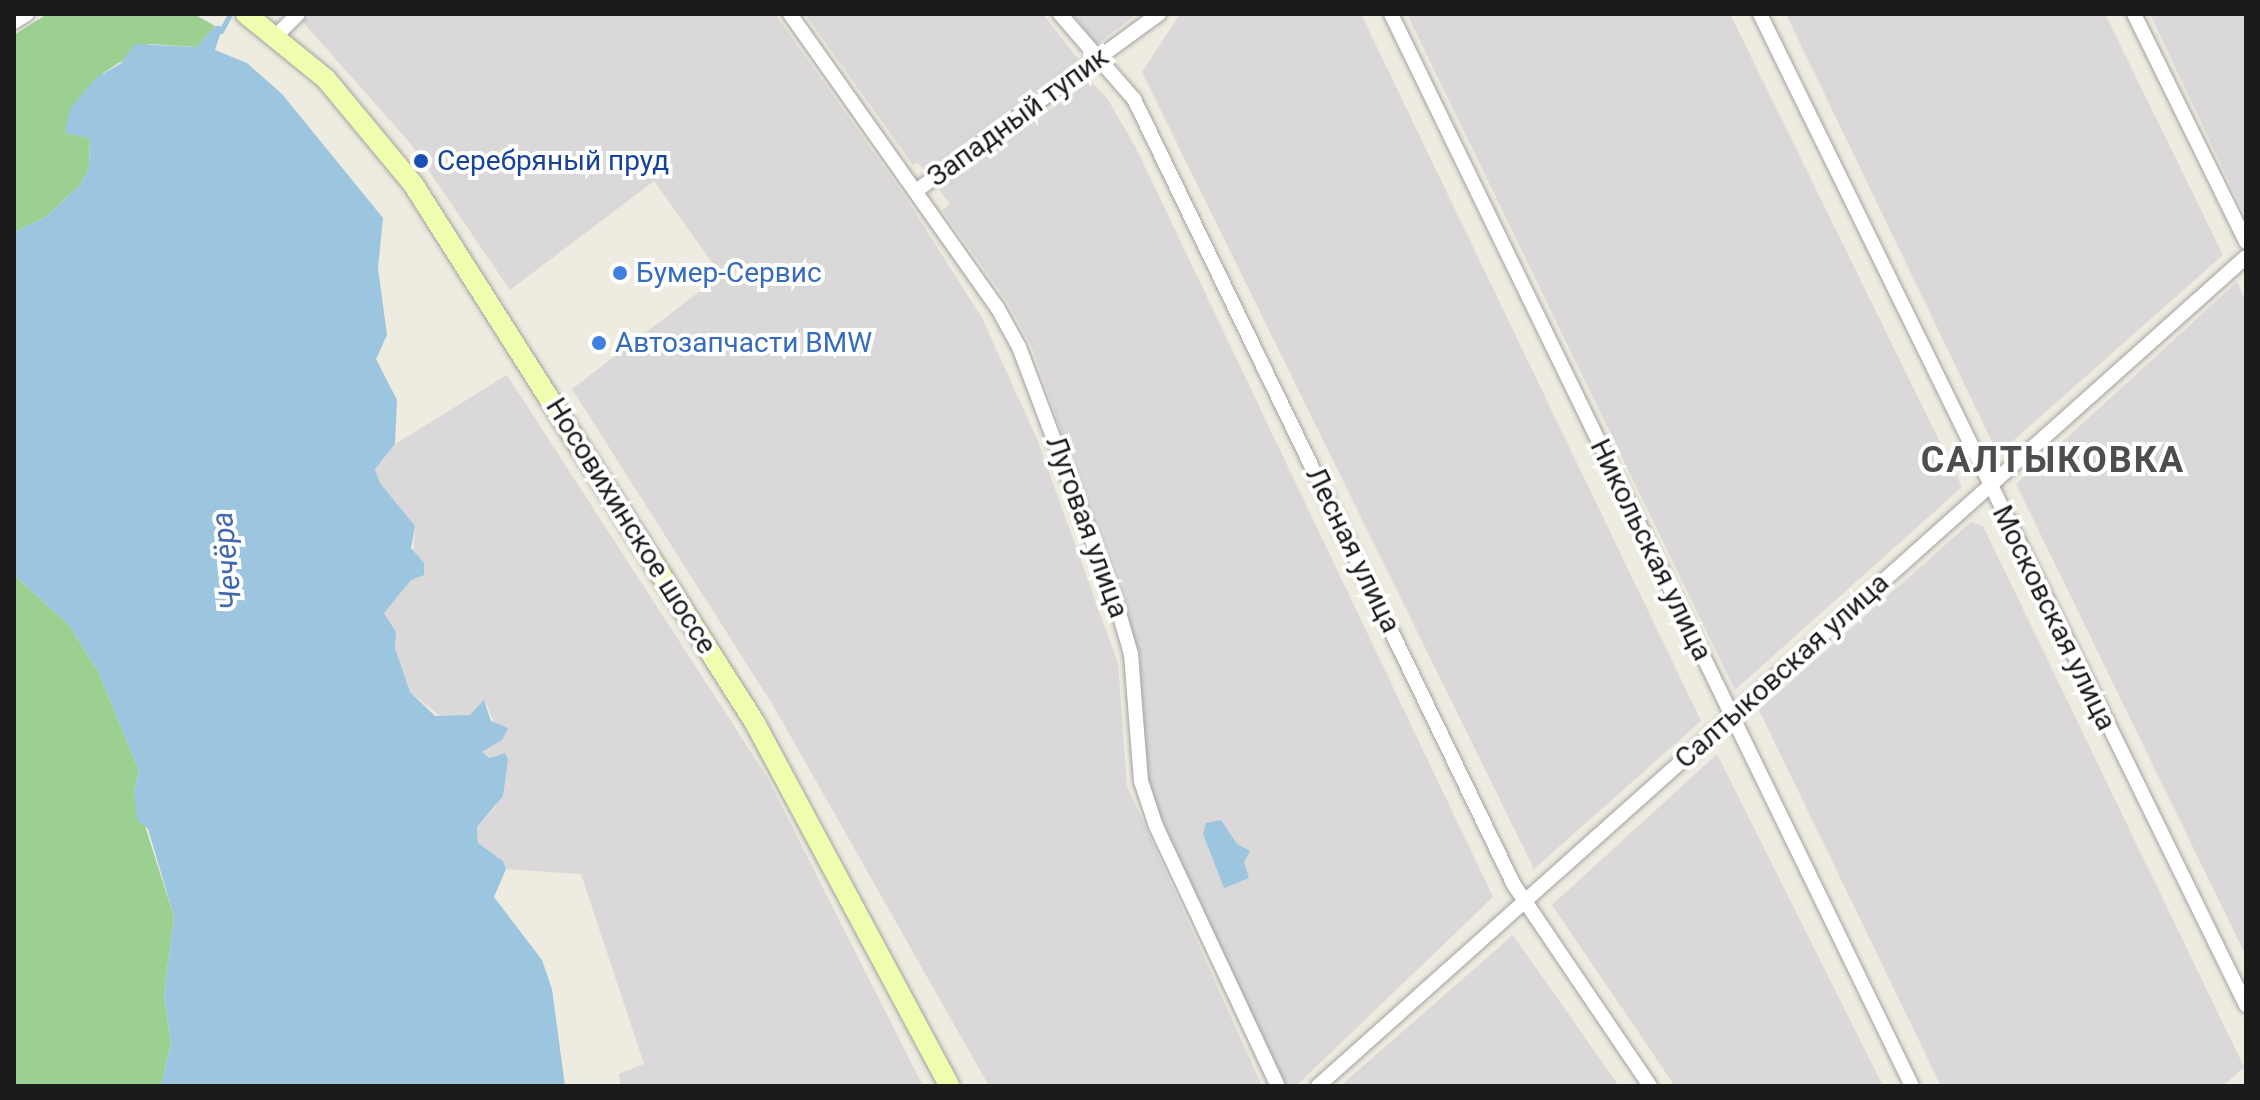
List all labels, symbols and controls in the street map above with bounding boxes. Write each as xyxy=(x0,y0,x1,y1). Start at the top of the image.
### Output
street label: Западный тупик xyxy=(921,40,1115,194)
place label: Серебряный пруд xyxy=(437,144,669,178)
marker: Серебряный пруд xyxy=(412,152,430,170)
place label: Бумер-Сервис xyxy=(636,256,822,290)
marker: Бумер-Сервис xyxy=(611,264,629,282)
place label: Автозапчасти BMW xyxy=(615,326,872,360)
marker: Автозапчасти BMW xyxy=(590,334,608,352)
street label: Носовихинское шоссе xyxy=(539,392,723,660)
street label: Луговая улица xyxy=(1039,432,1135,622)
street label: Никольская улица xyxy=(1583,434,1719,666)
district label: САЛТЫКОВКА xyxy=(1921,439,2185,483)
street label: Лесная улица xyxy=(1298,462,1408,638)
street label: Московская улица xyxy=(1985,500,2123,736)
water label: Чечёра xyxy=(204,510,250,612)
street label: Салтыковская улица xyxy=(1668,566,1896,776)

